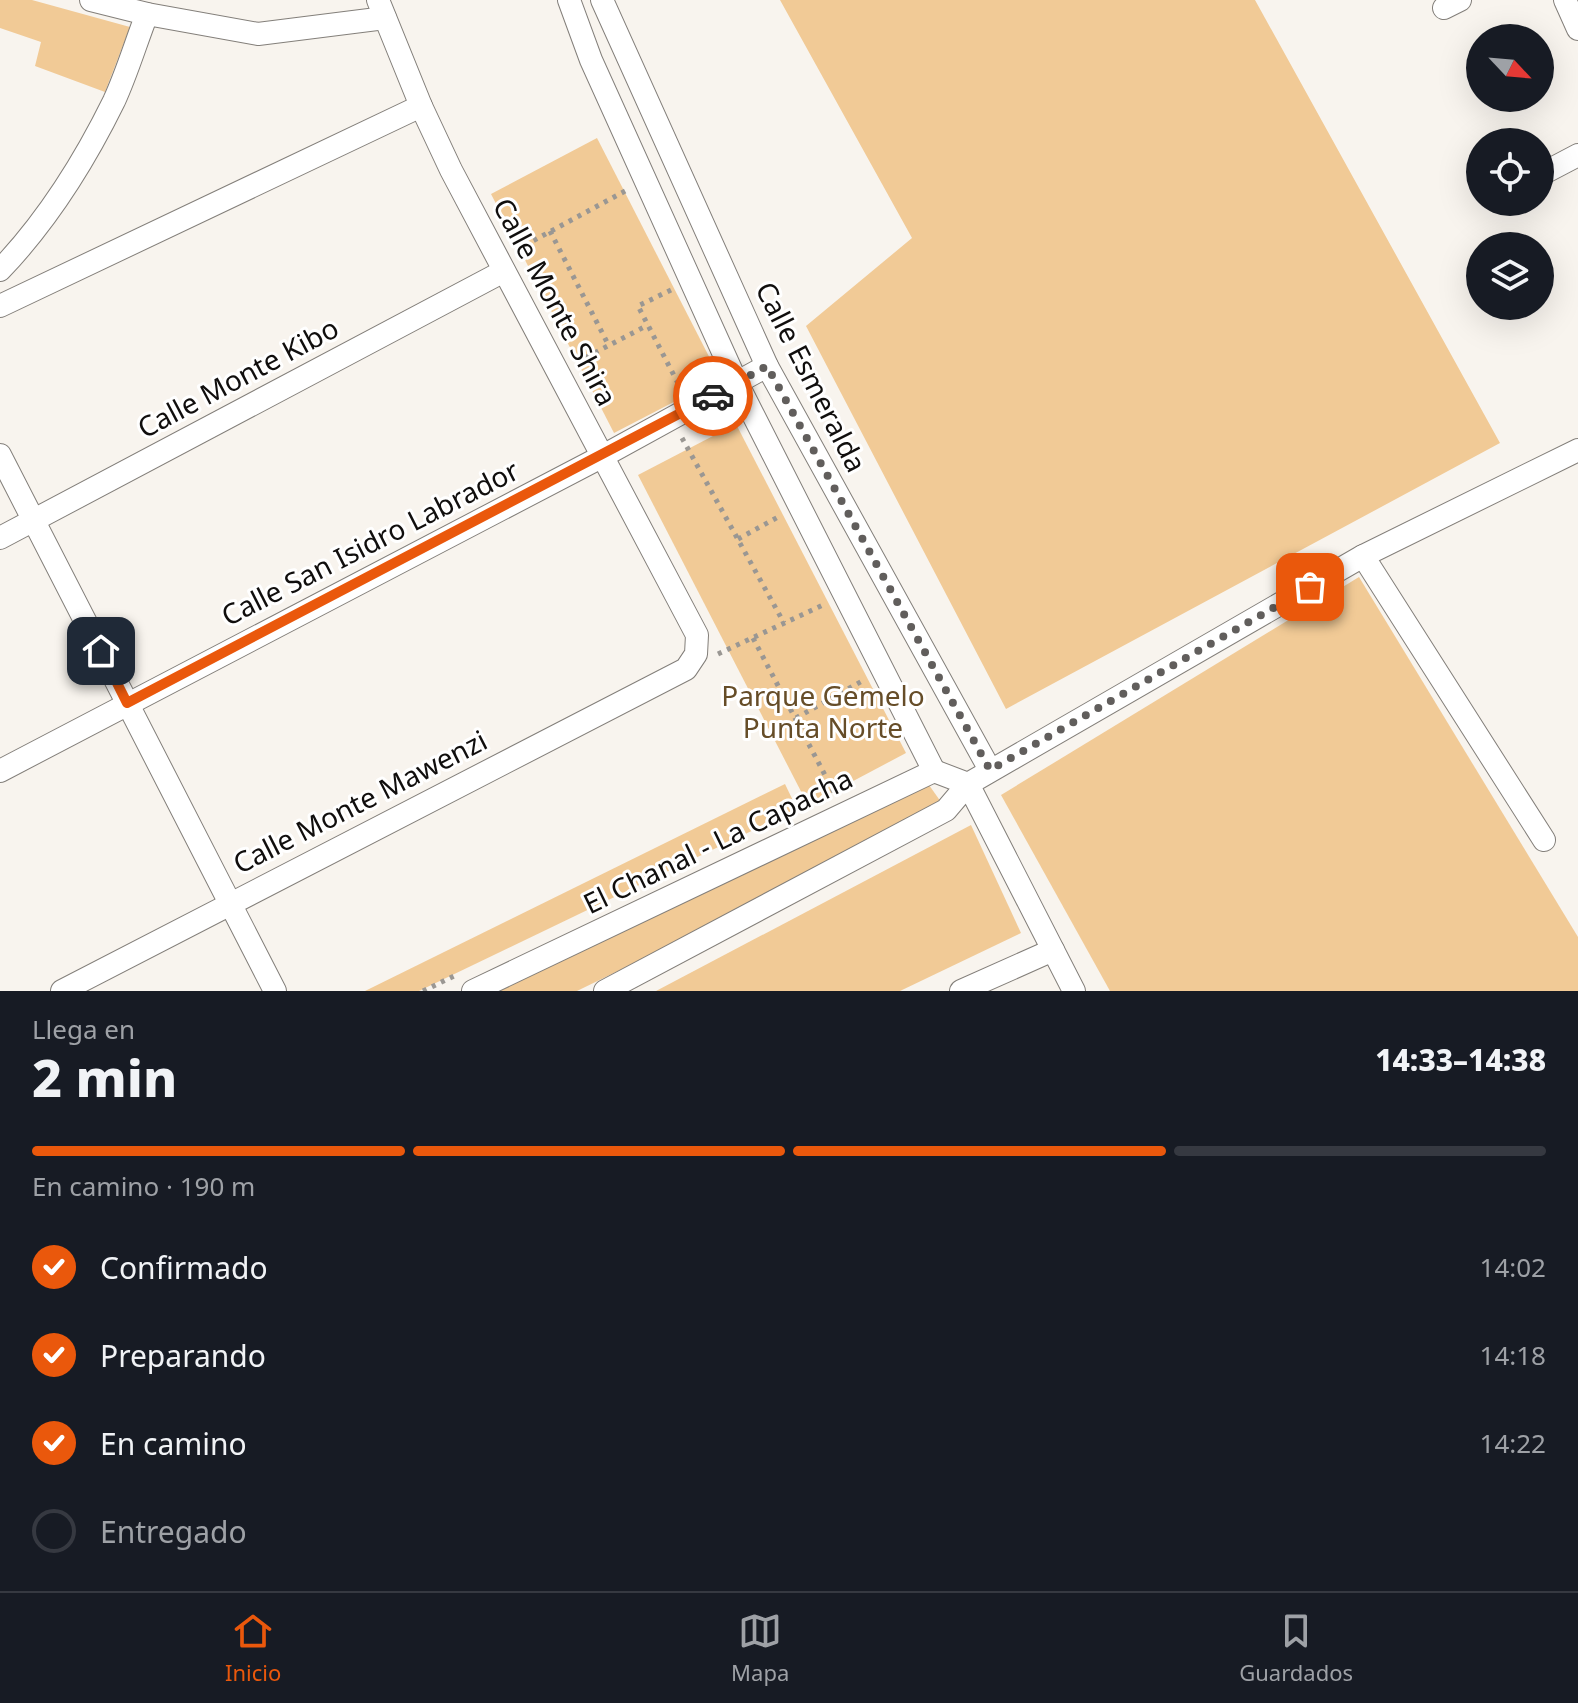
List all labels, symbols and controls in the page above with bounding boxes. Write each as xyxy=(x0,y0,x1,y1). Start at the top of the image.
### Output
north arrow xyxy=(1466,24,1554,112)
map controls xyxy=(1466,24,1554,320)
button: locate xyxy=(1466,128,1554,216)
street label: Calle Monte Shira xyxy=(485,191,627,412)
button: layers xyxy=(1466,232,1554,320)
street label: Calle Esmeralda xyxy=(748,275,876,478)
street label: Calle Monte Kibo xyxy=(130,308,345,446)
courier xyxy=(673,356,753,436)
icon: car xyxy=(691,374,735,418)
street label: Calle San Isidro Labrador xyxy=(214,450,525,634)
pin xyxy=(1276,553,1344,621)
icon: bag xyxy=(1288,565,1332,609)
pin xyxy=(67,617,135,685)
icon: home xyxy=(79,629,123,673)
park label: Parque Gemelo Punta Norte xyxy=(721,676,925,746)
street label: Calle Monte Mawenzi xyxy=(226,721,493,882)
street label: El Chanal - La Capacha xyxy=(577,758,858,922)
text: Llega en xyxy=(32,1011,135,1047)
text: 14:33–14:38 xyxy=(1375,1039,1546,1080)
text: 2 min xyxy=(32,1041,177,1112)
text: En camino · 190 m xyxy=(32,1168,255,1204)
icon: check xyxy=(32,1245,76,1289)
text: Confirmado xyxy=(100,1247,268,1288)
text: 14:02 xyxy=(1480,1249,1546,1285)
icon: check xyxy=(32,1333,76,1377)
text: Preparando xyxy=(100,1335,266,1376)
text: 14:18 xyxy=(1480,1337,1546,1373)
icon: check xyxy=(32,1421,76,1465)
text: En camino xyxy=(100,1423,247,1464)
text: 14:22 xyxy=(1480,1425,1546,1461)
text: Entregado xyxy=(100,1511,247,1552)
tab: Inicio xyxy=(225,1609,281,1687)
tab: Mapa xyxy=(731,1609,789,1687)
tab: Guardados xyxy=(1239,1609,1353,1687)

